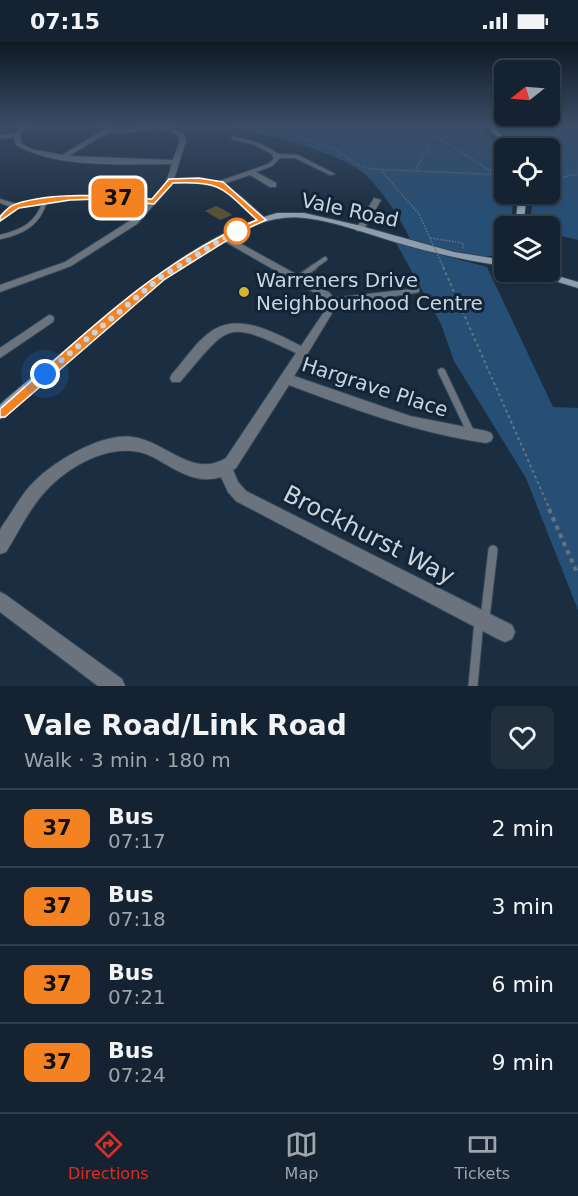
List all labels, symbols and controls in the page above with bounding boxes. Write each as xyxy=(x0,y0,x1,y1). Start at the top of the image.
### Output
text: 07:15 xyxy=(30,9,100,34)
north arrow xyxy=(494,60,560,126)
map controls xyxy=(494,60,560,282)
button: locate xyxy=(494,138,560,204)
line badge: 37 xyxy=(91,178,145,218)
text: 37 xyxy=(103,186,133,210)
street label: Vale Road xyxy=(299,188,401,232)
button: layers xyxy=(494,216,560,282)
unlabelled marker xyxy=(224,218,250,244)
place label: Warreners Drive Neighbourhood Centre xyxy=(256,268,483,315)
marker: Warreners Drive Neighbourhood Centre xyxy=(237,285,251,299)
street label: Hargrave Place xyxy=(299,352,451,422)
your location xyxy=(30,359,60,389)
street label: Brockhurst Way xyxy=(279,480,459,590)
button: heart xyxy=(491,706,554,769)
text: Vale Road/Link Road xyxy=(24,709,347,742)
text: Walk · 3 min · 180 m xyxy=(24,748,231,772)
text: Bus xyxy=(108,804,154,829)
text: 37 xyxy=(42,816,72,840)
text: 2 min xyxy=(492,816,554,841)
text: 07:17 xyxy=(108,829,166,853)
text: Bus xyxy=(108,882,154,907)
text: 37 xyxy=(42,894,72,918)
text: 3 min xyxy=(492,894,554,919)
text: 07:18 xyxy=(108,907,166,931)
text: Bus xyxy=(108,960,154,985)
text: 37 xyxy=(42,972,72,996)
text: 6 min xyxy=(492,972,554,997)
text: 07:21 xyxy=(108,985,166,1009)
text: Bus xyxy=(108,1038,154,1063)
text: 37 xyxy=(42,1050,72,1074)
text: 9 min xyxy=(492,1050,554,1075)
text: 07:24 xyxy=(108,1063,166,1087)
tab: Directions xyxy=(68,1128,149,1183)
tab: Map xyxy=(285,1128,318,1183)
tab: Tickets xyxy=(454,1128,510,1183)

